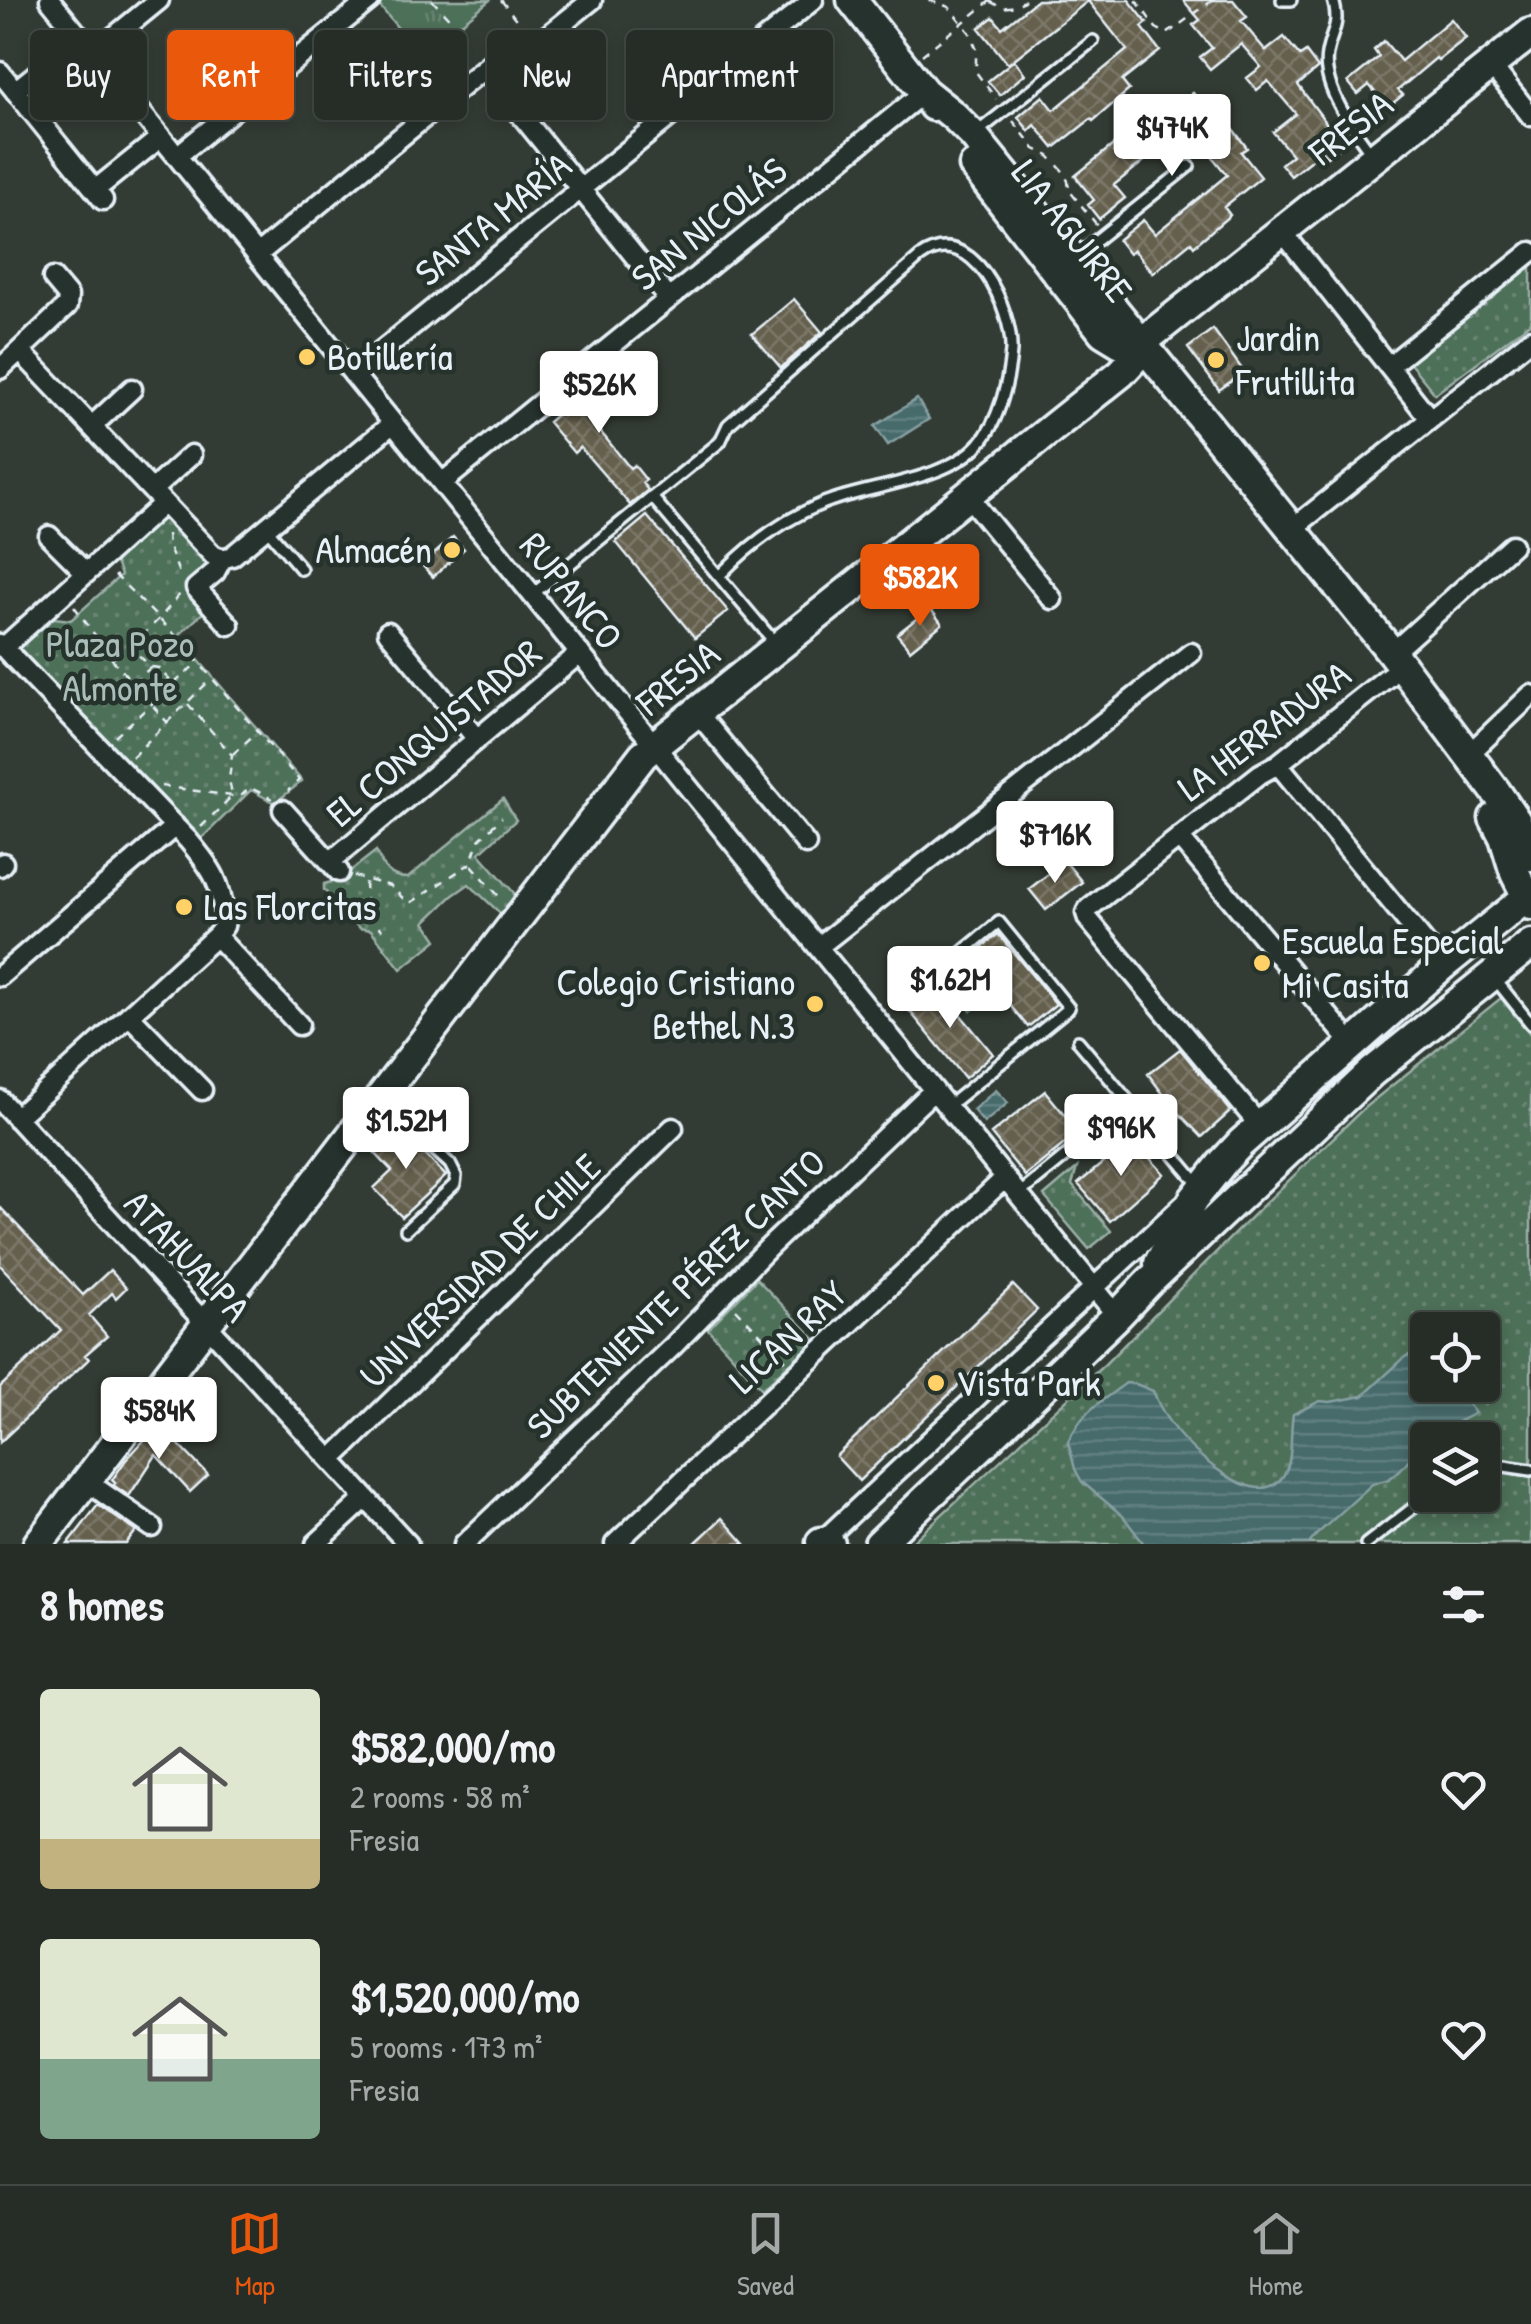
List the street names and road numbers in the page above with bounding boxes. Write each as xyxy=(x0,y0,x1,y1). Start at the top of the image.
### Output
street label: FRESIA xyxy=(1297,78,1403,177)
street label: SANTA MARÍA xyxy=(403,139,581,297)
street label: SAN NICOLÁS xyxy=(620,144,797,302)
street label: LIA AGUIRRE xyxy=(1001,148,1145,313)
street label: RUPANCO xyxy=(508,521,635,660)
street label: EL CONQUISTADOR xyxy=(314,627,552,838)
street label: FRESIA xyxy=(624,628,730,727)
street label: LA HERRADURA xyxy=(1166,648,1360,812)
street label: SUBTENIENTE PÉREZ CANTO xyxy=(514,1137,836,1450)
street label: UNIVERSIDAD DE CHILE xyxy=(347,1141,612,1399)
street label: ATAHUALPA xyxy=(113,1178,262,1333)
street label: LICAN RAY xyxy=(717,1268,858,1404)

